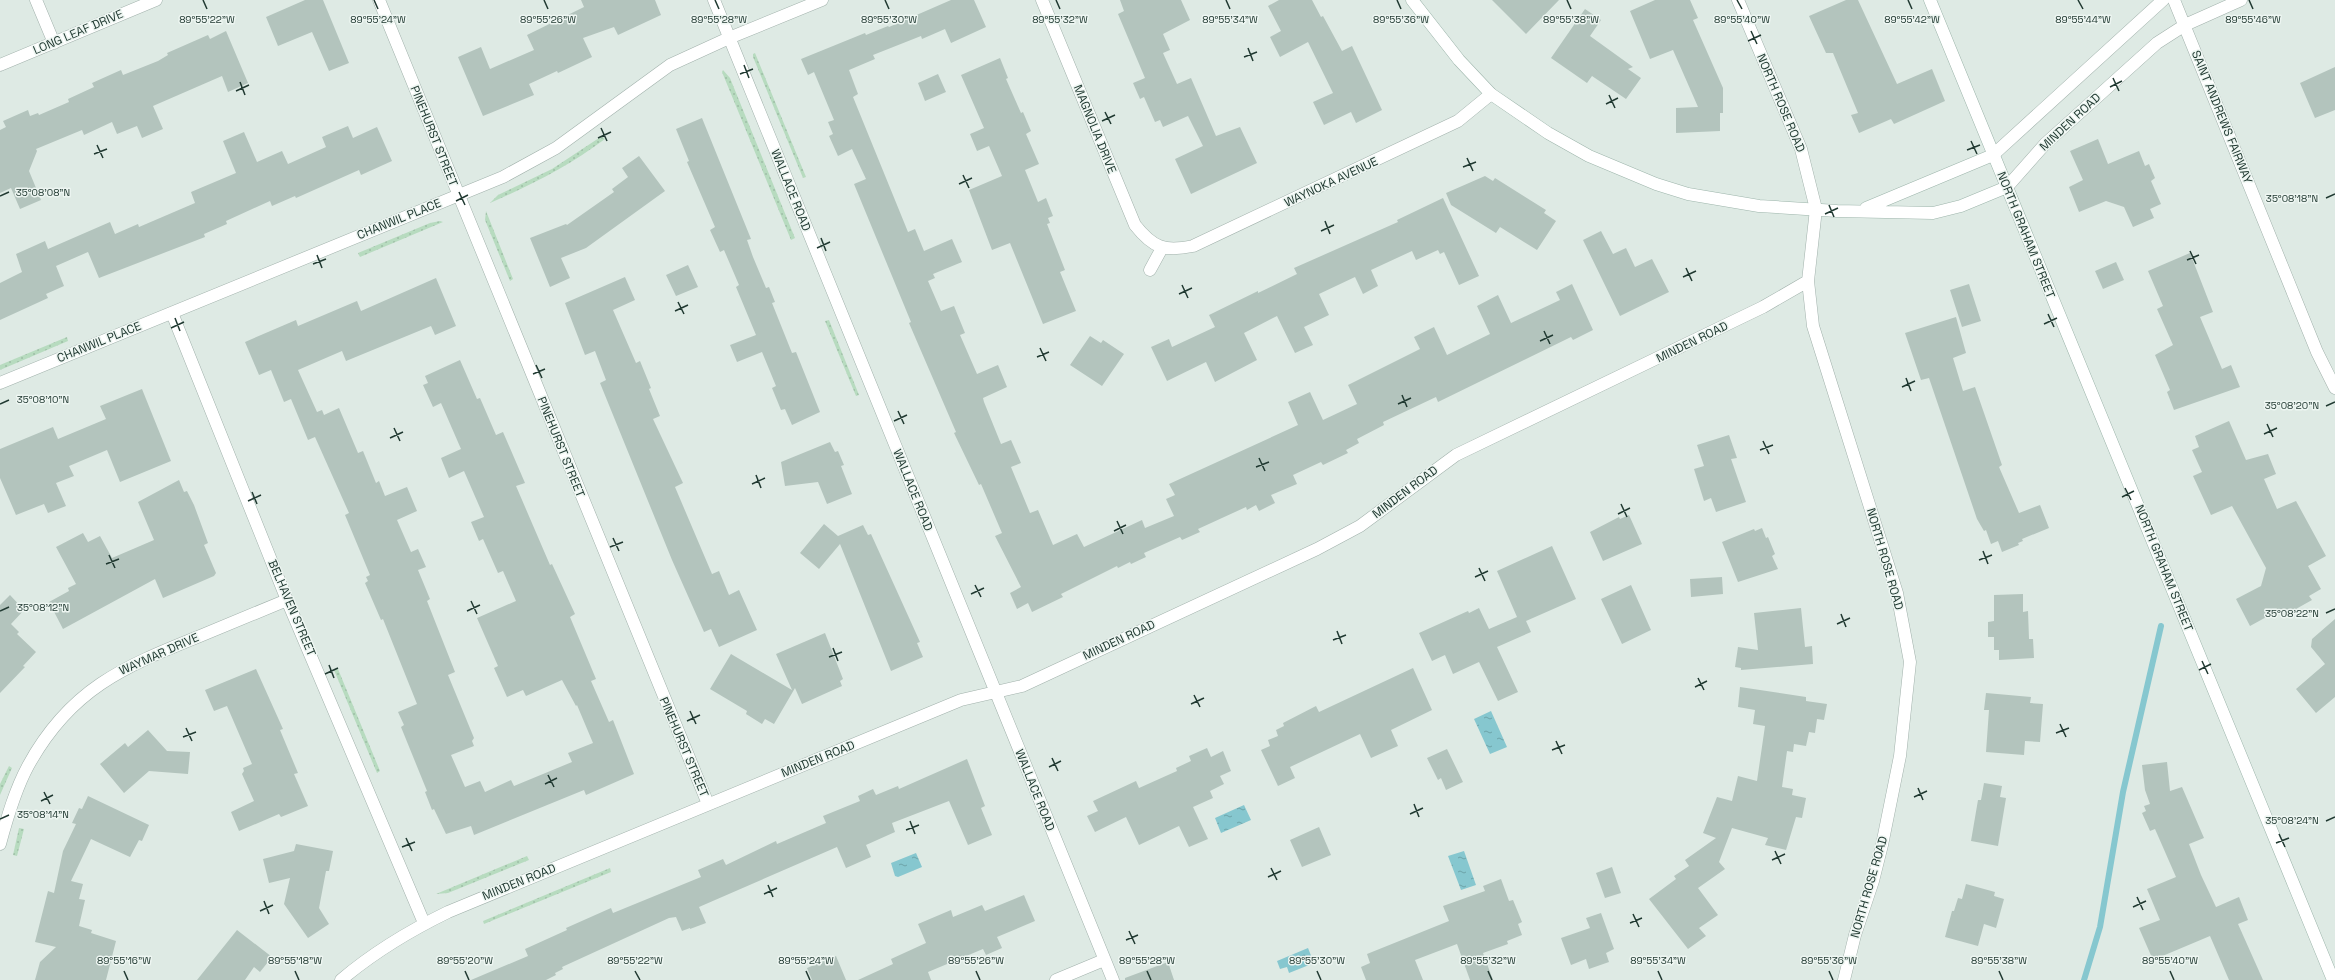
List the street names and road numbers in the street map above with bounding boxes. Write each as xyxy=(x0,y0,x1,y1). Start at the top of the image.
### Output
street label: LONG LEAF DRIVE xyxy=(31,6,126,58)
street label: SAINT ANDREWS FAIRWAY xyxy=(2188,48,2256,187)
street label: NORTH ROSE ROAD xyxy=(1753,51,1809,155)
street label: MAGNOLIA DRIVE xyxy=(1070,82,1120,176)
street label: PINEHURST STREET xyxy=(406,83,462,189)
street label: MINDEN ROAD xyxy=(2036,90,2104,154)
street label: WALLACE ROAD xyxy=(767,147,815,233)
street label: WAYNOKA AVENUE xyxy=(1282,153,1381,211)
street label: NORTH GRAHAM STREET xyxy=(1993,169,2059,301)
street label: CHANWIL PLACE xyxy=(354,195,444,243)
street label: CHANWIL PLACE xyxy=(54,318,144,366)
street label: MINDEN ROAD xyxy=(1653,318,1731,366)
street label: PINEHURST STREET xyxy=(533,394,589,500)
street label: WALLACE ROAD xyxy=(889,447,937,533)
street label: MINDEN ROAD xyxy=(1369,462,1441,522)
street label: NORTH GRAHAM STREET xyxy=(2131,502,2197,634)
street label: NORTH ROSE ROAD xyxy=(1863,506,1907,612)
street label: BELHAVEN STREET xyxy=(264,557,320,659)
street label: MINDEN ROAD xyxy=(1080,616,1158,664)
street label: WAYMAR DRIVE xyxy=(117,629,201,679)
street label: PINEHURST STREET xyxy=(656,694,712,800)
street label: MINDEN ROAD xyxy=(779,737,857,781)
street label: WALLACE ROAD xyxy=(1011,747,1059,833)
street label: NORTH ROSE ROAD xyxy=(1847,834,1891,940)
street label: MINDEN ROAD xyxy=(480,860,558,904)

